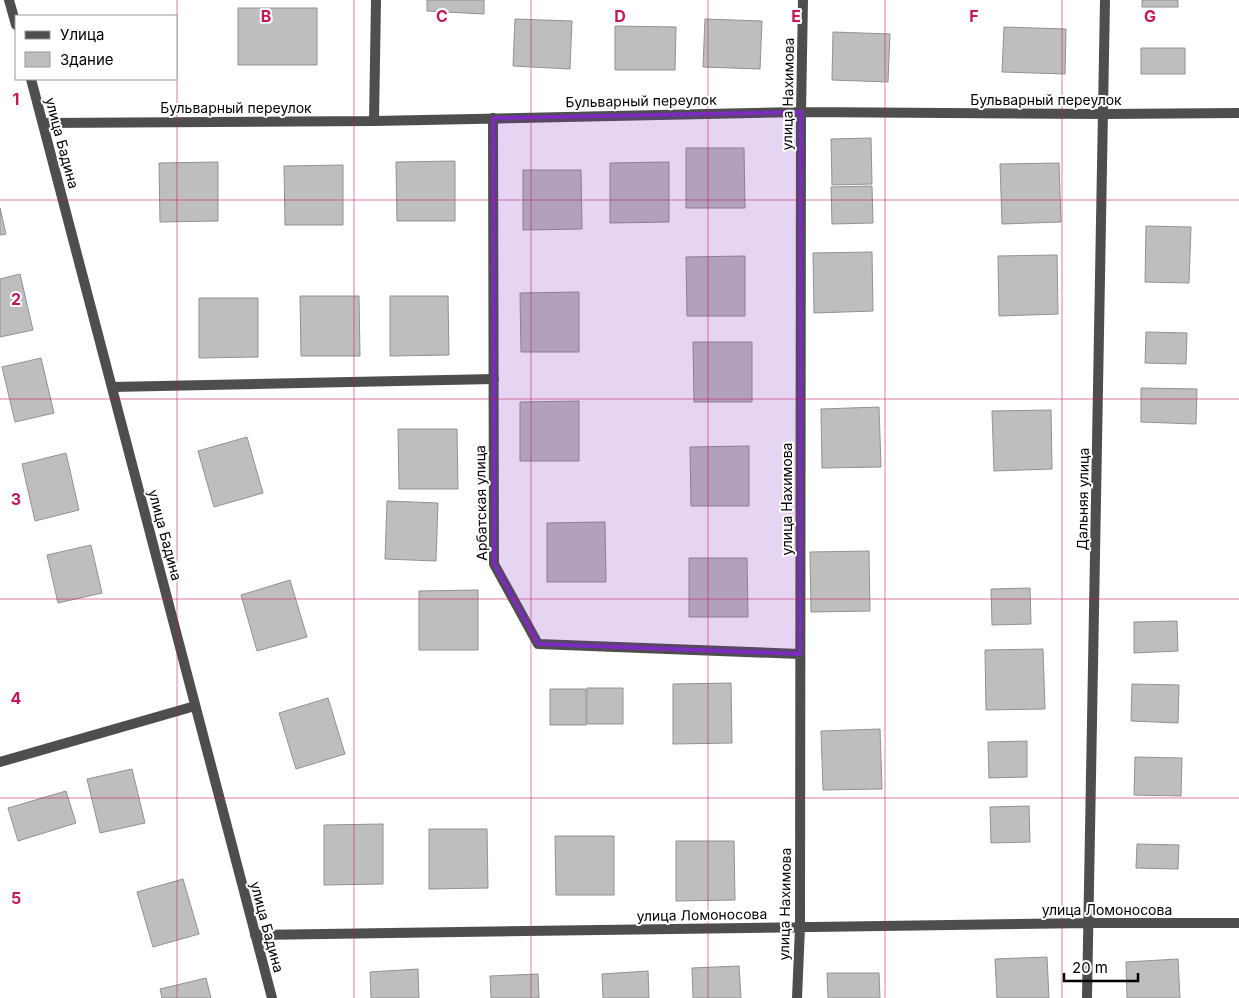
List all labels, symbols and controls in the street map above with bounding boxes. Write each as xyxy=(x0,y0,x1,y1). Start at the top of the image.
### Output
text: B xyxy=(261,6,271,26)
text: C xyxy=(436,6,448,26)
text: D xyxy=(614,6,626,26)
text: E xyxy=(791,6,801,26)
text: F xyxy=(969,6,979,26)
text: G xyxy=(1144,6,1156,26)
legend xyxy=(15,15,178,80)
text: Улица xyxy=(60,25,104,44)
street label: улица Нахимова xyxy=(778,37,797,151)
text: Здание xyxy=(60,50,114,69)
text: 1 xyxy=(13,89,19,109)
street label: Бульварный переулок xyxy=(565,91,717,110)
street label: Бульварный переулок xyxy=(970,91,1122,108)
street label: улица Бадина xyxy=(42,95,83,190)
street label: Бульварный переулок xyxy=(160,99,312,116)
text: 2 xyxy=(11,289,21,309)
street label: улица Нахимова xyxy=(778,443,795,555)
street label: Арбатская улица xyxy=(471,445,490,561)
street label: Дальняя улица xyxy=(1073,447,1092,550)
street label: улица Бадина xyxy=(145,487,186,582)
text: 3 xyxy=(11,489,21,509)
text: 4 xyxy=(11,688,22,708)
street label: улица Нахимова xyxy=(775,847,794,961)
street label: улица Бадина xyxy=(247,879,288,974)
text: 5 xyxy=(11,888,21,908)
street label: улица Ломоносова xyxy=(1042,901,1172,918)
street label: улица Ломоносова xyxy=(637,905,767,924)
scale bar xyxy=(1064,950,1138,982)
text: 20 m xyxy=(1072,958,1108,977)

